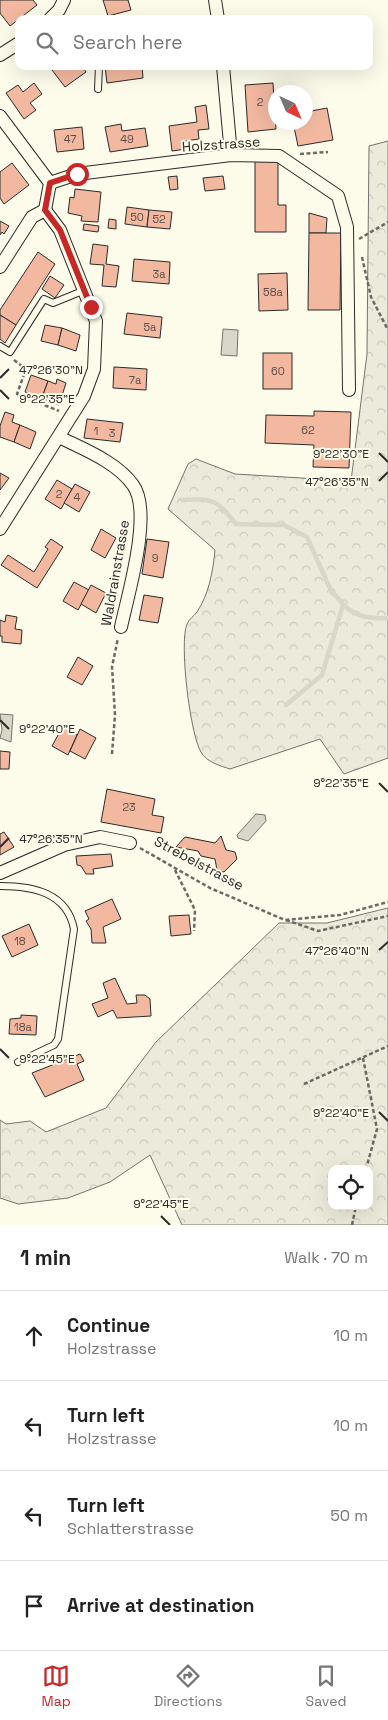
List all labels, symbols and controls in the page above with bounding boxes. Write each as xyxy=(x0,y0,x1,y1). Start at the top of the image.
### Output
search box xyxy=(15,15,373,70)
icon: search xyxy=(33,29,61,57)
text: Search here xyxy=(73,30,183,55)
north arrow xyxy=(268,85,313,130)
house number: 2 xyxy=(257,95,264,109)
house number: 47 xyxy=(64,132,76,146)
house number: 49 xyxy=(120,132,134,146)
street label: Holzstrasse xyxy=(181,132,261,156)
route start xyxy=(66,163,89,186)
house number: 50 xyxy=(130,210,144,224)
house number: 52 xyxy=(152,212,166,226)
house number: 3a xyxy=(153,267,166,281)
house number: 58a xyxy=(263,285,284,299)
route end xyxy=(80,296,103,319)
house number: 5a xyxy=(144,320,157,334)
text: 47°26'30"N xyxy=(19,362,83,378)
house number: 60 xyxy=(271,364,285,378)
house number: 7a xyxy=(129,373,142,387)
text: 9°22'35"E xyxy=(19,391,75,407)
house number: 62 xyxy=(301,423,315,437)
house number: 1 xyxy=(94,424,98,438)
house number: 3 xyxy=(109,426,116,440)
text: 9°22'30"E xyxy=(313,446,369,462)
text: 47°26'35"N xyxy=(305,474,369,490)
house number: 2 xyxy=(56,487,63,501)
house number: 4 xyxy=(74,490,81,504)
street label: Waldrainstrasse xyxy=(97,519,133,627)
house number: 9 xyxy=(152,551,159,565)
text: 9°22'40"E xyxy=(19,721,75,737)
text: 9°22'35"E xyxy=(313,775,369,791)
house number: 23 xyxy=(122,800,136,814)
text: 47°26'35"N xyxy=(19,831,83,847)
street label: Strebelstrasse xyxy=(151,832,247,894)
house number: 18 xyxy=(14,934,26,948)
text: 47°26'40"N xyxy=(305,943,369,959)
house number: 18a xyxy=(14,1020,33,1034)
text: 9°22'45"E xyxy=(19,1051,75,1067)
text: 9°22'40"E xyxy=(313,1105,369,1121)
map controls xyxy=(328,1165,373,1210)
button: locate xyxy=(328,1165,373,1210)
text: 9°22'45"E xyxy=(133,1196,189,1212)
text: 1 min xyxy=(20,1244,71,1271)
text: Walk · 70 m xyxy=(284,1247,368,1268)
text: Continue xyxy=(67,1313,150,1338)
icon: ahead xyxy=(20,1322,48,1350)
text: 10 m xyxy=(333,1325,368,1346)
text: Holzstrasse xyxy=(67,1338,156,1359)
text: Turn left xyxy=(67,1403,145,1428)
icon: left xyxy=(20,1412,48,1440)
text: 10 m xyxy=(333,1415,368,1436)
text: Holzstrasse xyxy=(67,1428,156,1449)
text: Turn left xyxy=(67,1493,145,1518)
icon: left xyxy=(20,1502,48,1530)
text: 50 m xyxy=(330,1505,368,1526)
text: Schlatterstrasse xyxy=(67,1518,194,1539)
icon: arrive xyxy=(20,1592,48,1620)
text: Arrive at destination xyxy=(67,1593,255,1618)
tab: Map xyxy=(42,1662,71,1710)
tab: Directions xyxy=(154,1662,222,1710)
tab: Saved xyxy=(306,1662,346,1710)

